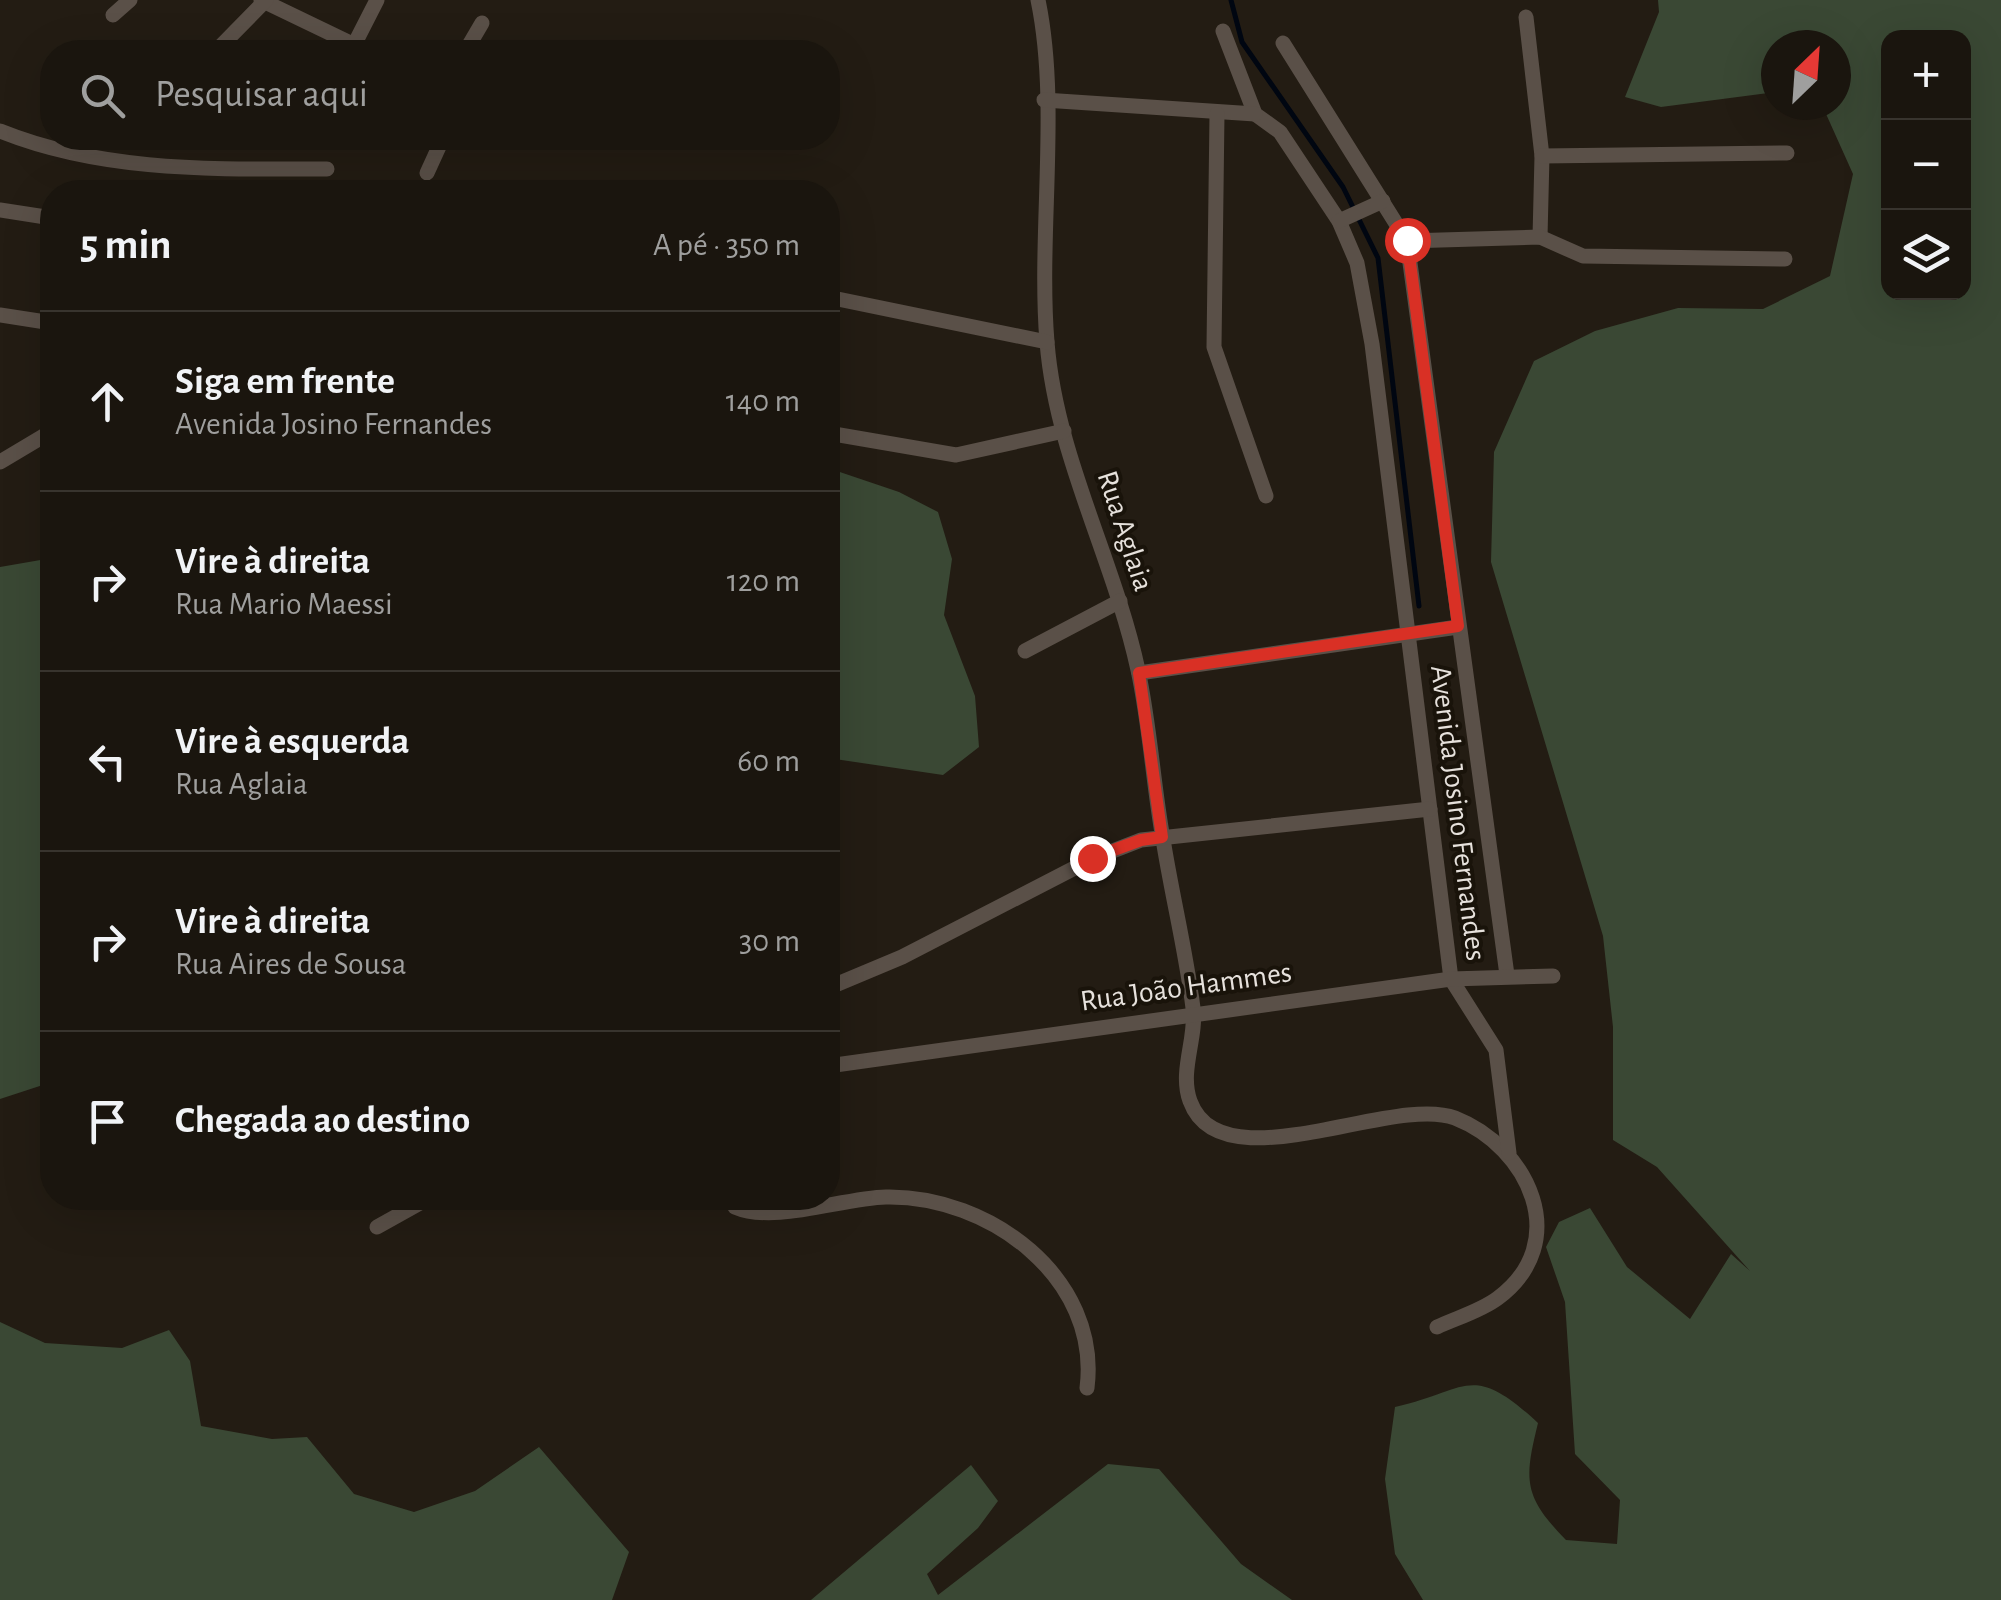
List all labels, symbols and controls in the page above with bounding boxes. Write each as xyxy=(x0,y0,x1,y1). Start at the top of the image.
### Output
north arrow xyxy=(1761,30,1851,120)
map controls xyxy=(1881,30,1971,300)
button: + xyxy=(1881,30,1971,120)
search box xyxy=(40,40,840,150)
icon: search xyxy=(75,68,130,123)
text: Pesquisar aqui xyxy=(155,76,368,114)
button: − xyxy=(1881,120,1971,210)
button: layers xyxy=(1881,210,1971,300)
route start xyxy=(1385,218,1431,264)
text: 5 min xyxy=(80,224,172,266)
text: A pé · 350 m xyxy=(653,229,800,261)
text: Siga em frente xyxy=(175,363,395,401)
icon: ahead xyxy=(80,374,135,429)
text: 140 m xyxy=(726,385,800,417)
text: Avenida Josino Fernandes xyxy=(175,408,492,440)
street label: Rua Aglaia xyxy=(1091,467,1159,595)
text: Vire à direita xyxy=(175,543,370,581)
icon: right xyxy=(80,554,135,609)
text: 120 m xyxy=(727,565,800,597)
text: Rua Mario Maessi xyxy=(175,588,393,620)
street label: Avenida Josino Fernandes xyxy=(1425,664,1491,962)
text: Vire à esquerda xyxy=(175,723,410,761)
icon: left xyxy=(80,734,135,789)
text: 60 m xyxy=(737,745,800,777)
text: Rua Aglaia xyxy=(175,768,308,800)
route end xyxy=(1070,836,1116,882)
text: Vire à direita xyxy=(175,903,370,941)
icon: right xyxy=(80,914,135,969)
text: 30 m xyxy=(739,925,800,957)
text: Rua Aires de Sousa xyxy=(175,948,407,980)
street label: Rua João Hammes xyxy=(1078,957,1294,1017)
icon: arrive xyxy=(80,1094,135,1149)
text: Chegada ao destino xyxy=(175,1102,470,1140)

